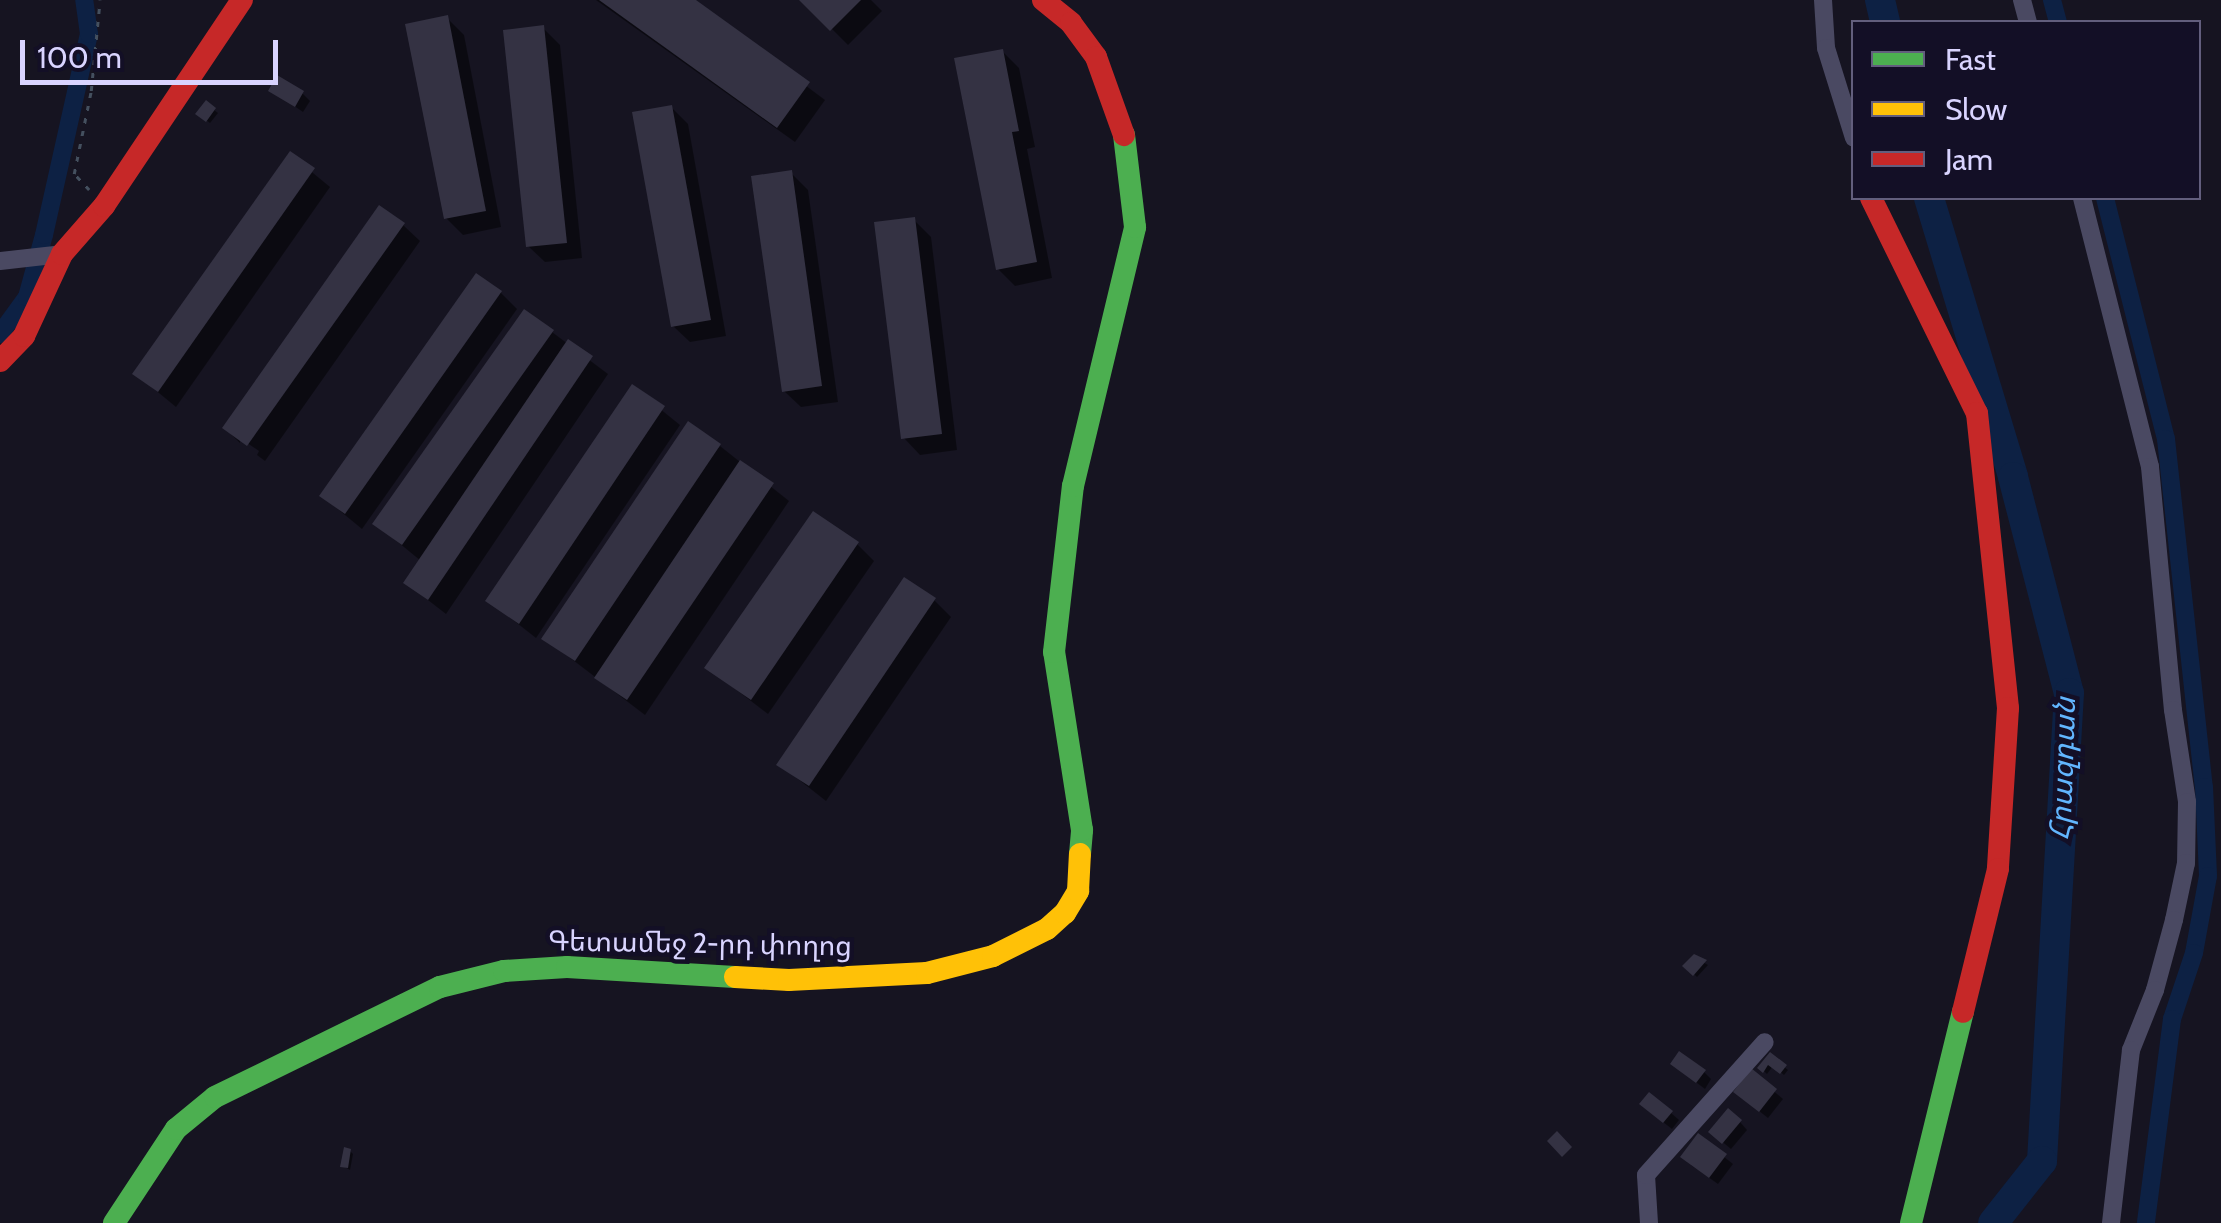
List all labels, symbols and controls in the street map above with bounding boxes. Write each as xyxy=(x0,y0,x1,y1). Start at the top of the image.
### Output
scale bar xyxy=(25,20,282,82)
legend xyxy=(1851,20,2201,200)
text: 100 m xyxy=(37,39,122,76)
text: Fast xyxy=(1945,41,1996,78)
text: Slow xyxy=(1945,91,2007,128)
text: Jam xyxy=(1945,141,1993,178)
water label: Հրազդան xyxy=(2043,697,2083,841)
street label: Գետամեջ 2-րդ փողոց xyxy=(548,924,852,962)

